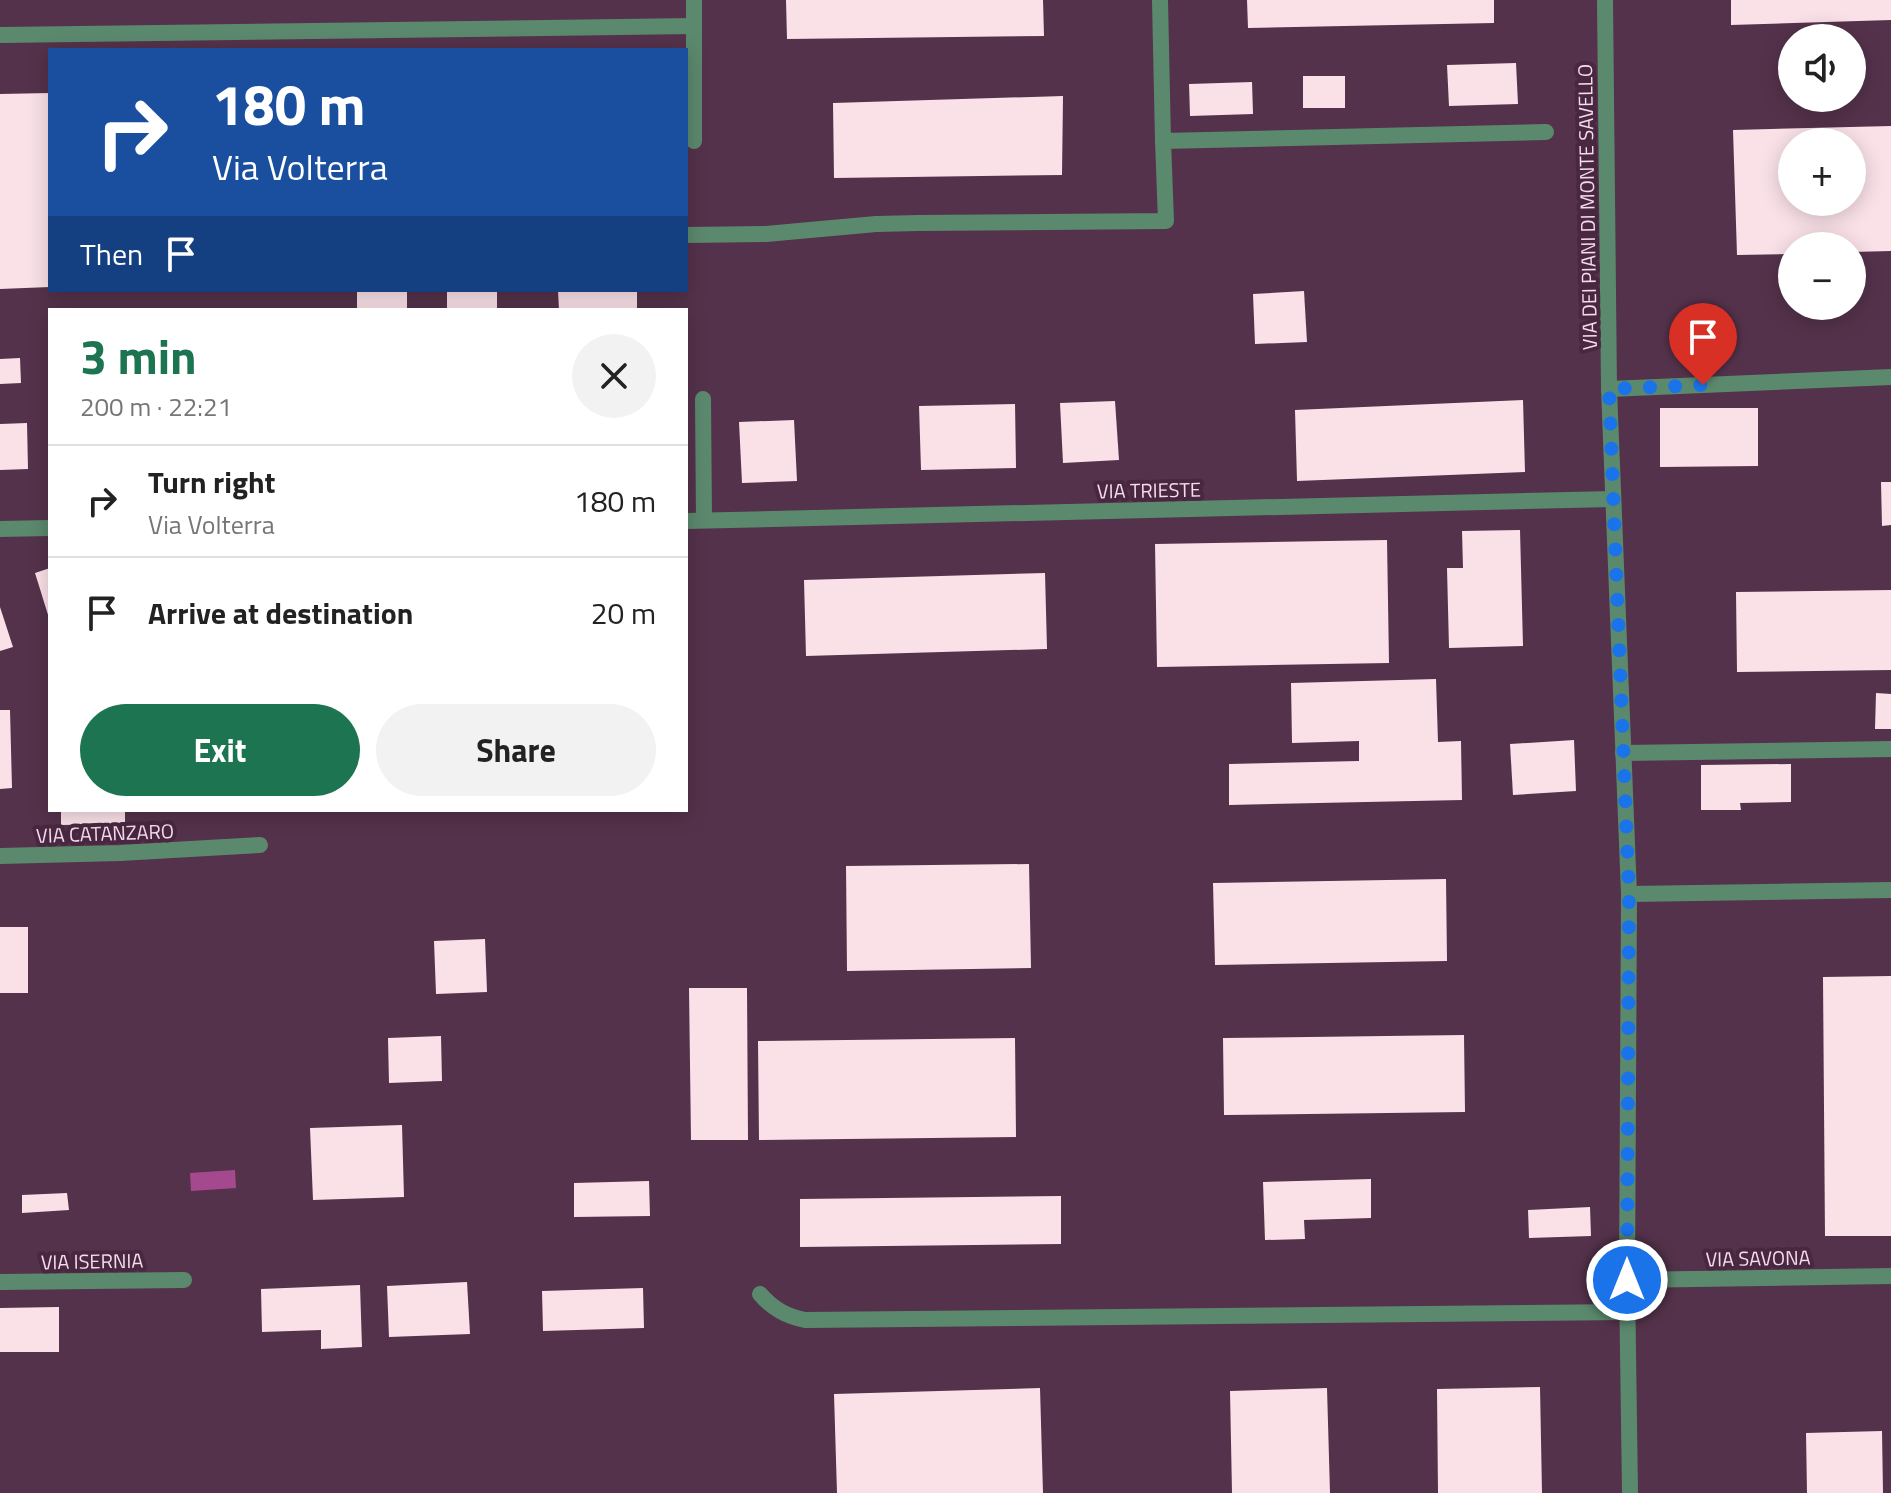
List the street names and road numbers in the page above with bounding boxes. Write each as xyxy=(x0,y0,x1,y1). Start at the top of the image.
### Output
street label: VIA DEI PIANI DI MONTE SAVELLO xyxy=(1569,64,1605,350)
street label: VIA TRIESTE xyxy=(1097,474,1201,506)
street label: VIA CATANZARO xyxy=(36,815,174,851)
street label: VIA SAVONA xyxy=(1705,1242,1811,1274)
street label: VIA ISERNIA xyxy=(41,1245,144,1277)

